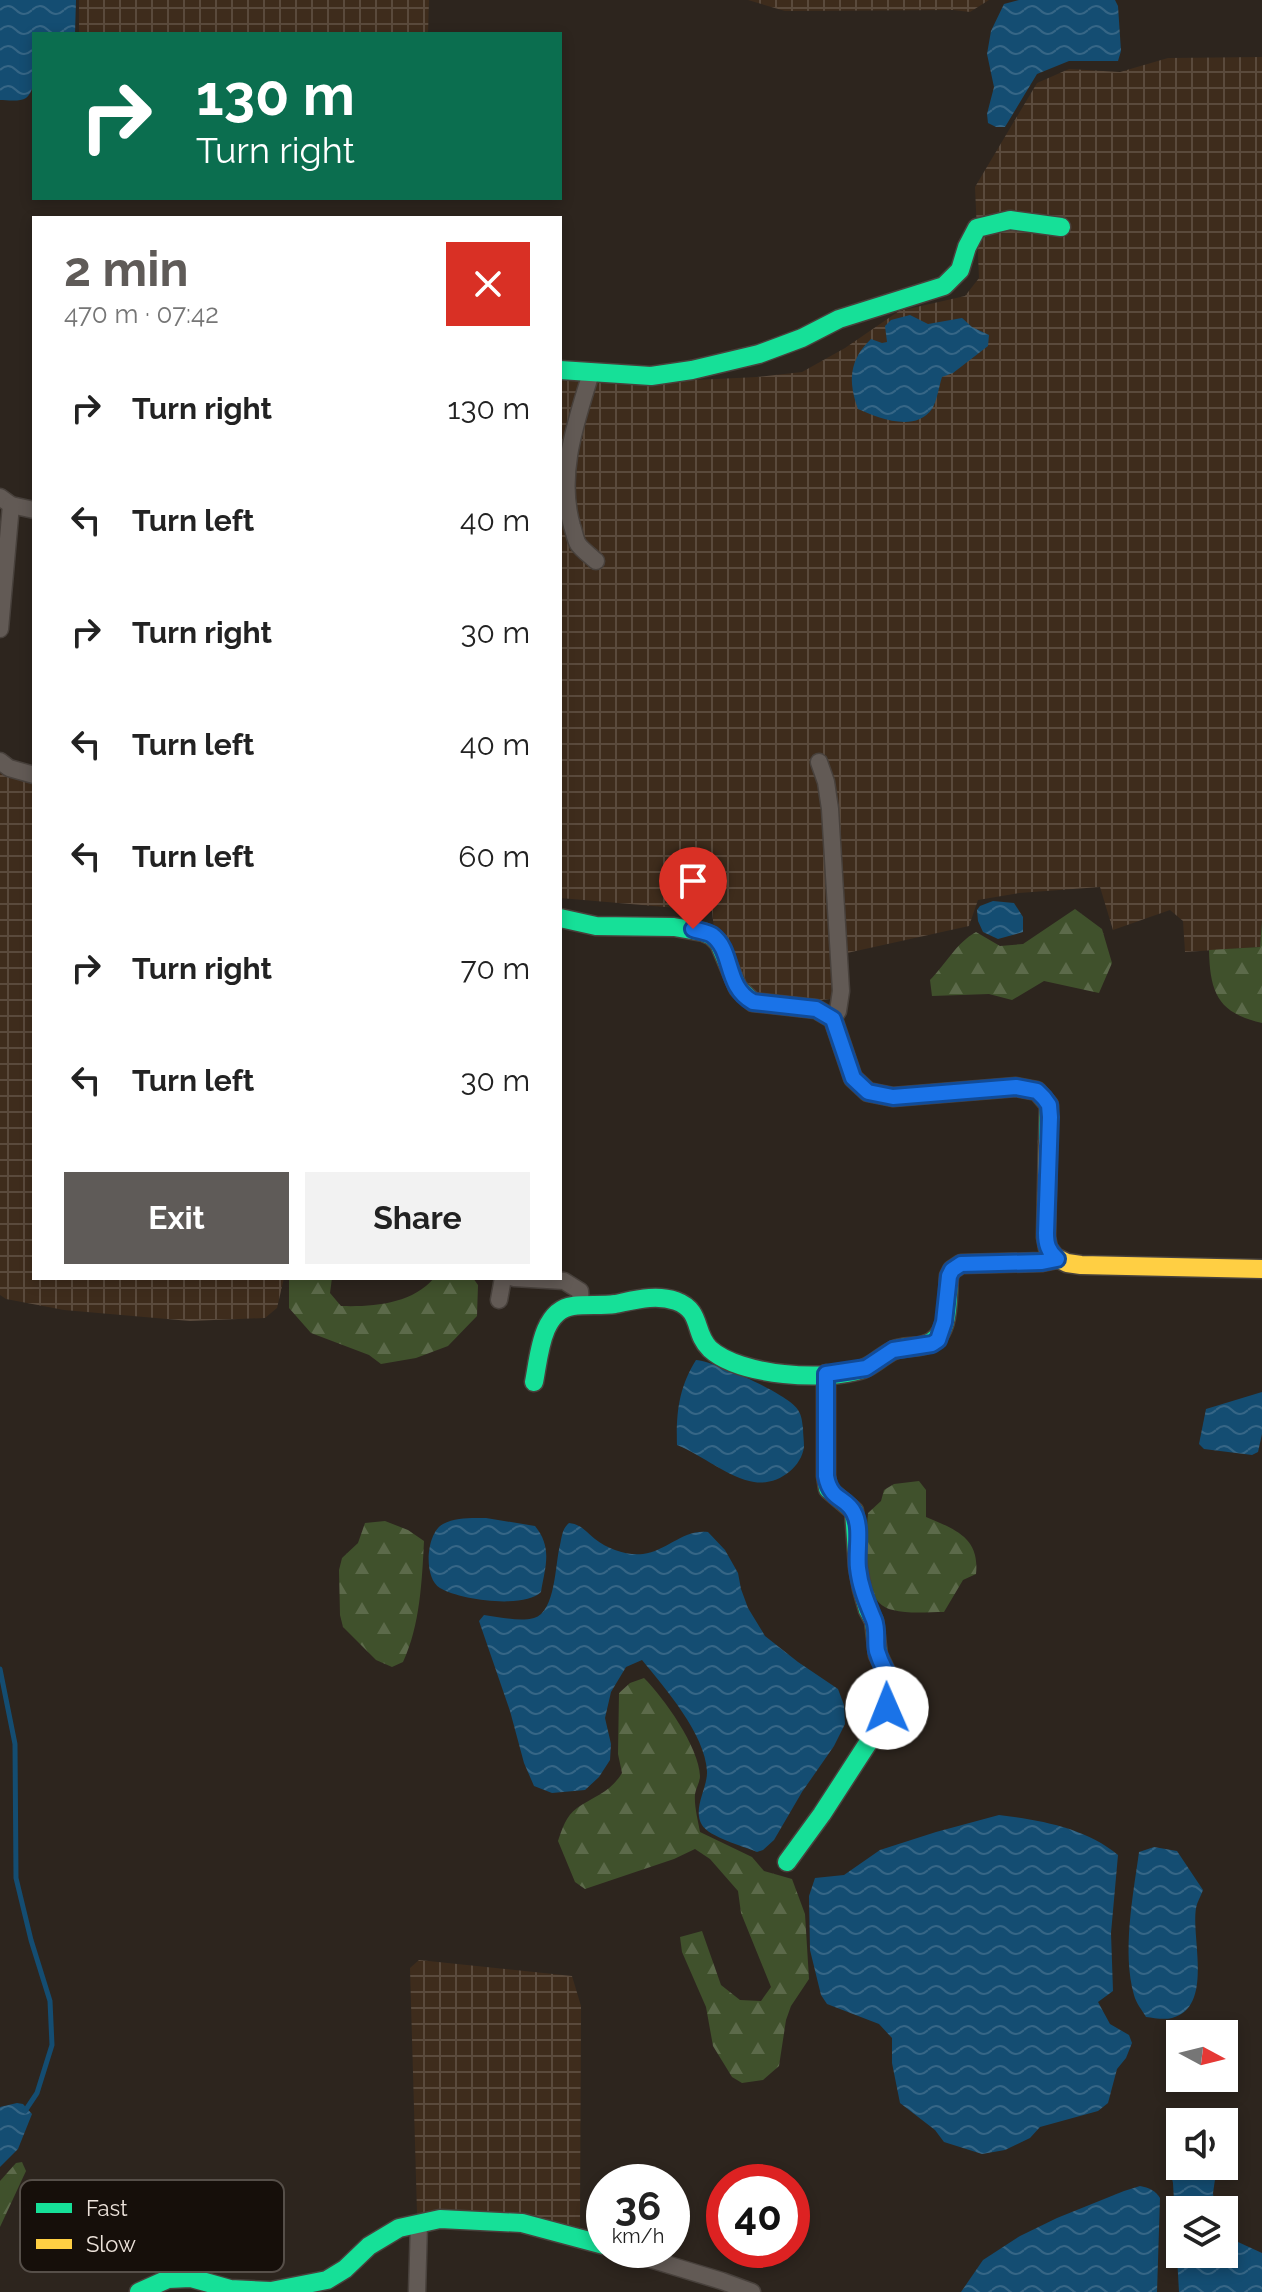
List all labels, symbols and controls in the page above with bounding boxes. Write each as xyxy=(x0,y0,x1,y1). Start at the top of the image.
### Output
text: 130 m xyxy=(196,62,355,128)
icon: right xyxy=(64,64,168,168)
text: Turn right xyxy=(196,129,355,171)
text: 2 min xyxy=(64,241,189,297)
button: close xyxy=(446,242,530,326)
text: 470 m · 07:42 xyxy=(64,299,219,329)
icon: right xyxy=(64,386,108,430)
text: Turn right xyxy=(132,391,272,426)
text: 130 m xyxy=(448,391,530,426)
icon: left xyxy=(64,498,108,542)
text: Turn left xyxy=(132,503,254,538)
text: 40 m xyxy=(460,503,530,538)
icon: right xyxy=(64,610,108,654)
text: Turn right xyxy=(132,615,272,650)
text: 30 m xyxy=(460,615,530,650)
icon: left xyxy=(64,722,108,766)
text: Turn left xyxy=(132,727,254,762)
text: 40 m xyxy=(460,727,530,762)
icon: left xyxy=(64,834,108,878)
text: Turn left xyxy=(132,839,254,874)
text: 60 m xyxy=(458,839,530,874)
pin xyxy=(659,847,727,929)
icon: arrive xyxy=(671,859,715,903)
icon: right xyxy=(64,946,108,990)
text: Turn right xyxy=(132,951,272,986)
text: 70 m xyxy=(460,951,530,986)
icon: left xyxy=(64,1058,108,1102)
text: Turn left xyxy=(132,1063,254,1098)
text: 30 m xyxy=(460,1063,530,1098)
button: Exit xyxy=(64,1172,289,1264)
button: Share xyxy=(305,1172,530,1264)
position arrow xyxy=(845,1666,929,1750)
north arrow xyxy=(1166,2020,1238,2092)
map controls xyxy=(1166,2020,1238,2268)
button: sound xyxy=(1166,2108,1238,2180)
speed limit sign: 40 xyxy=(706,2164,810,2268)
legend xyxy=(20,2180,284,2272)
text: 36 xyxy=(615,2182,661,2229)
text: Fast xyxy=(86,2195,128,2221)
button: layers xyxy=(1166,2196,1238,2268)
text: km/h xyxy=(612,2224,664,2248)
text: Slow xyxy=(86,2231,136,2257)

